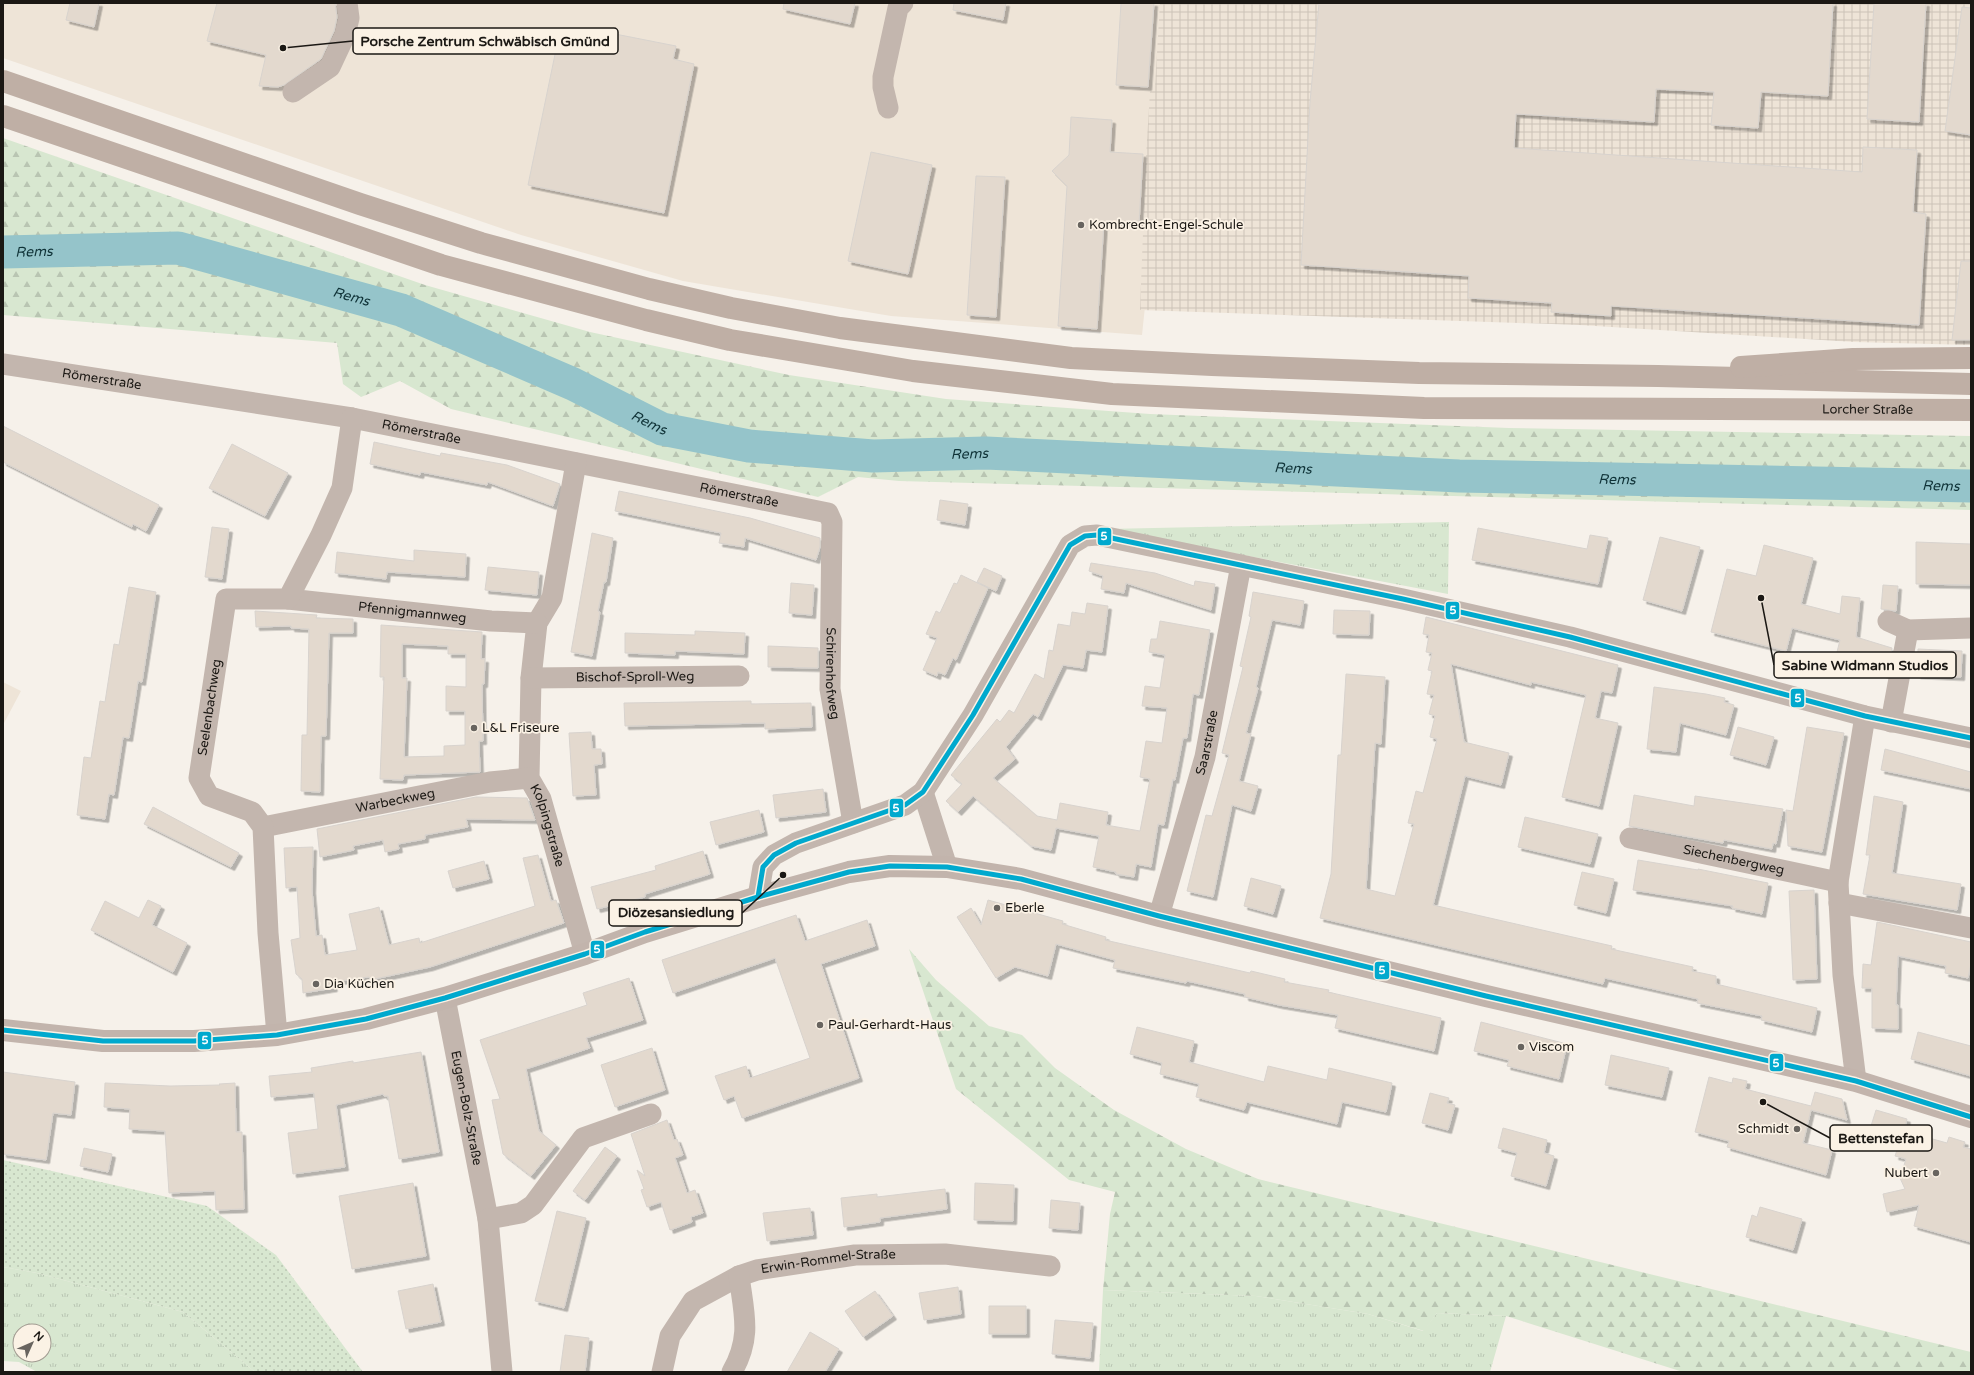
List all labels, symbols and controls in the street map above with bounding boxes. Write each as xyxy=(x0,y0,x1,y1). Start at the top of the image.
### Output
callout: Porsche Zentrum Schwäbisch Gmünd xyxy=(353,28,618,54)
text: Porsche Zentrum Schwäbisch Gmünd xyxy=(360,33,610,50)
place label: Kombrecht-Engel-Schule xyxy=(1089,217,1243,233)
marker: Kombrecht-Engel-Schule xyxy=(1076,220,1086,230)
water label: Rems xyxy=(15,242,54,260)
water label: Rems xyxy=(331,283,373,310)
street label: Römerstraße xyxy=(61,365,143,393)
street label: Lorcher Straße xyxy=(1822,401,1913,418)
water label: Rems xyxy=(629,406,669,438)
street label: Römerstraße xyxy=(381,416,462,448)
water label: Rems xyxy=(950,444,990,462)
water label: Rems xyxy=(1274,459,1313,477)
water label: Rems xyxy=(1598,470,1637,488)
water label: Rems xyxy=(1922,477,1961,494)
street label: Römerstraße xyxy=(698,480,780,511)
line badge: 5 xyxy=(1097,527,1112,546)
text: 5 xyxy=(1101,530,1108,543)
street label: Pfennigmannweg xyxy=(357,599,467,626)
line badge: 5 xyxy=(1445,601,1460,620)
text: 5 xyxy=(1450,604,1457,617)
street label: Schirenhofweg xyxy=(822,627,843,721)
callout: Sabine Widmann Studios xyxy=(1774,652,1956,678)
text: Sabine Widmann Studios xyxy=(1782,657,1948,674)
street label: Seelenbachweg xyxy=(194,658,225,757)
street label: Bischof-Sproll-Weg xyxy=(576,668,694,686)
line badge: 5 xyxy=(1790,688,1805,708)
text: 5 xyxy=(1795,692,1802,705)
street label: Saarstraße xyxy=(1192,709,1222,777)
place label: L&L Friseure xyxy=(482,720,559,736)
marker: L&L Friseure xyxy=(469,723,479,733)
street label: Kolpingstraße xyxy=(526,781,568,869)
street label: Warbeckweg xyxy=(354,785,436,816)
line badge: 5 xyxy=(889,798,904,818)
text: 5 xyxy=(893,802,900,815)
street label: Siechenbergweg xyxy=(1682,841,1786,878)
callout: Diözesansiedlung xyxy=(609,900,742,926)
place label: Eberle xyxy=(1005,900,1044,916)
marker: Eberle xyxy=(992,903,1002,913)
text: Diözesansiedlung xyxy=(618,904,735,921)
line badge: 5 xyxy=(590,940,605,959)
text: 5 xyxy=(594,943,601,956)
line badge: 5 xyxy=(1374,961,1390,980)
text: 5 xyxy=(1379,964,1386,977)
place label: Dia Küchen xyxy=(324,976,394,992)
marker: Dia Küchen xyxy=(311,979,321,989)
place label: Paul-Gerhardt-Haus xyxy=(828,1017,951,1033)
marker: Paul-Gerhardt-Haus xyxy=(815,1020,825,1030)
line badge: 5 xyxy=(197,1031,212,1050)
text: 5 xyxy=(202,1034,209,1047)
place label: Viscom xyxy=(1529,1039,1574,1055)
marker: Viscom xyxy=(1516,1042,1526,1052)
street label: Eugen-Bolz-Straße xyxy=(447,1049,485,1167)
line badge: 5 xyxy=(1769,1053,1784,1072)
text: 5 xyxy=(1773,1057,1780,1070)
place label: Schmidt xyxy=(1738,1121,1789,1137)
marker: Schmidt xyxy=(1792,1124,1802,1134)
callout: Bettenstefan xyxy=(1830,1125,1932,1151)
text: Bettenstefan xyxy=(1838,1130,1924,1147)
place label: Nubert xyxy=(1884,1165,1928,1181)
marker: Nubert xyxy=(1931,1168,1941,1178)
street label: Erwin-Rommel-Straße xyxy=(760,1247,896,1277)
north arrow xyxy=(12,1323,52,1363)
text: N xyxy=(31,1329,46,1344)

